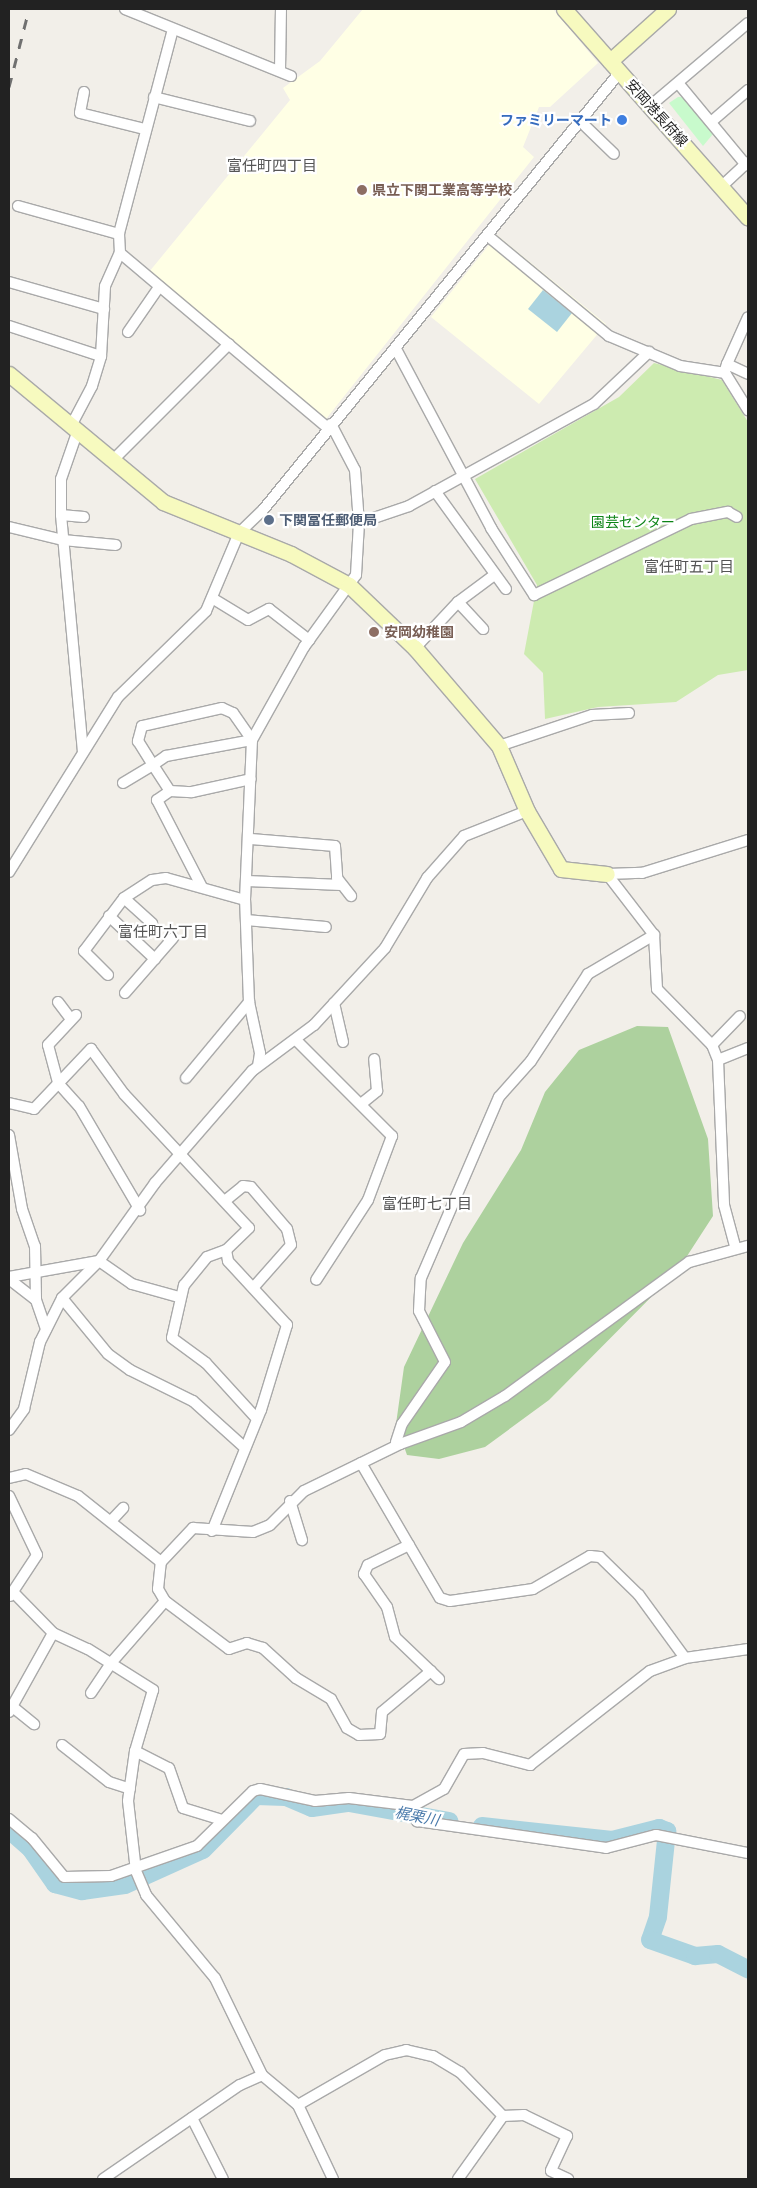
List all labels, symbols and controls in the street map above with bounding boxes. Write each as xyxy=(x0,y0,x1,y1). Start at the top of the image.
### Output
street label: 安岡港長府線 xyxy=(623,76,691,150)
place label: ファミリーマート xyxy=(500,112,612,128)
marker: ファミリーマート xyxy=(616,114,628,126)
district label: 富任町四丁目 xyxy=(227,157,317,175)
place label: 県立下関工業高等学校 xyxy=(372,182,512,198)
marker: 県立下関工業高等学校 xyxy=(356,184,368,196)
place label: 下関冨任郵便局 xyxy=(279,512,377,528)
marker: 下関冨任郵便局 xyxy=(263,514,275,526)
park label: 園芸センター xyxy=(591,514,675,530)
district label: 富任町五丁目 xyxy=(644,558,734,576)
place label: 安岡幼稚園 xyxy=(384,624,454,640)
marker: 安岡幼稚園 xyxy=(368,626,380,638)
district label: 富任町六丁目 xyxy=(118,923,208,941)
district label: 富任町七丁目 xyxy=(382,1195,472,1213)
water label: 梶栗川 xyxy=(393,1803,441,1829)

